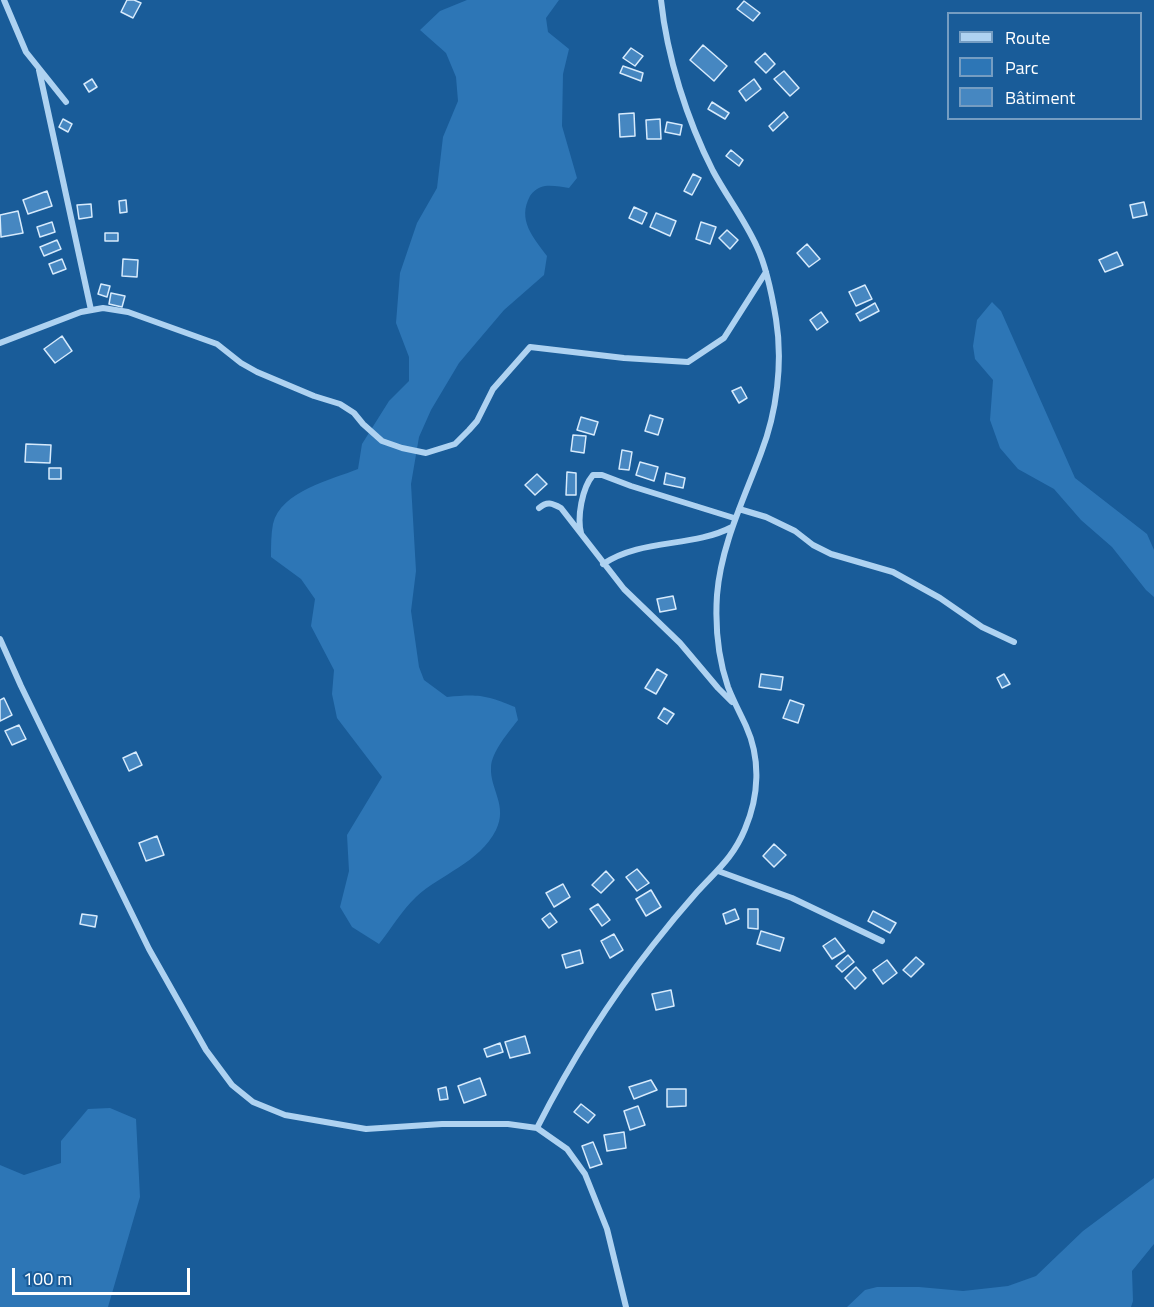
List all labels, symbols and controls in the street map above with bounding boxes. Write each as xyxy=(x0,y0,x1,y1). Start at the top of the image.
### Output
legend xyxy=(947,12,1142,120)
text: Route xyxy=(1005,24,1050,51)
text: Parc xyxy=(1005,54,1039,81)
text: Bâtiment xyxy=(1005,84,1075,111)
scale bar xyxy=(15,1256,194,1294)
text: 100 m xyxy=(23,1265,72,1292)

